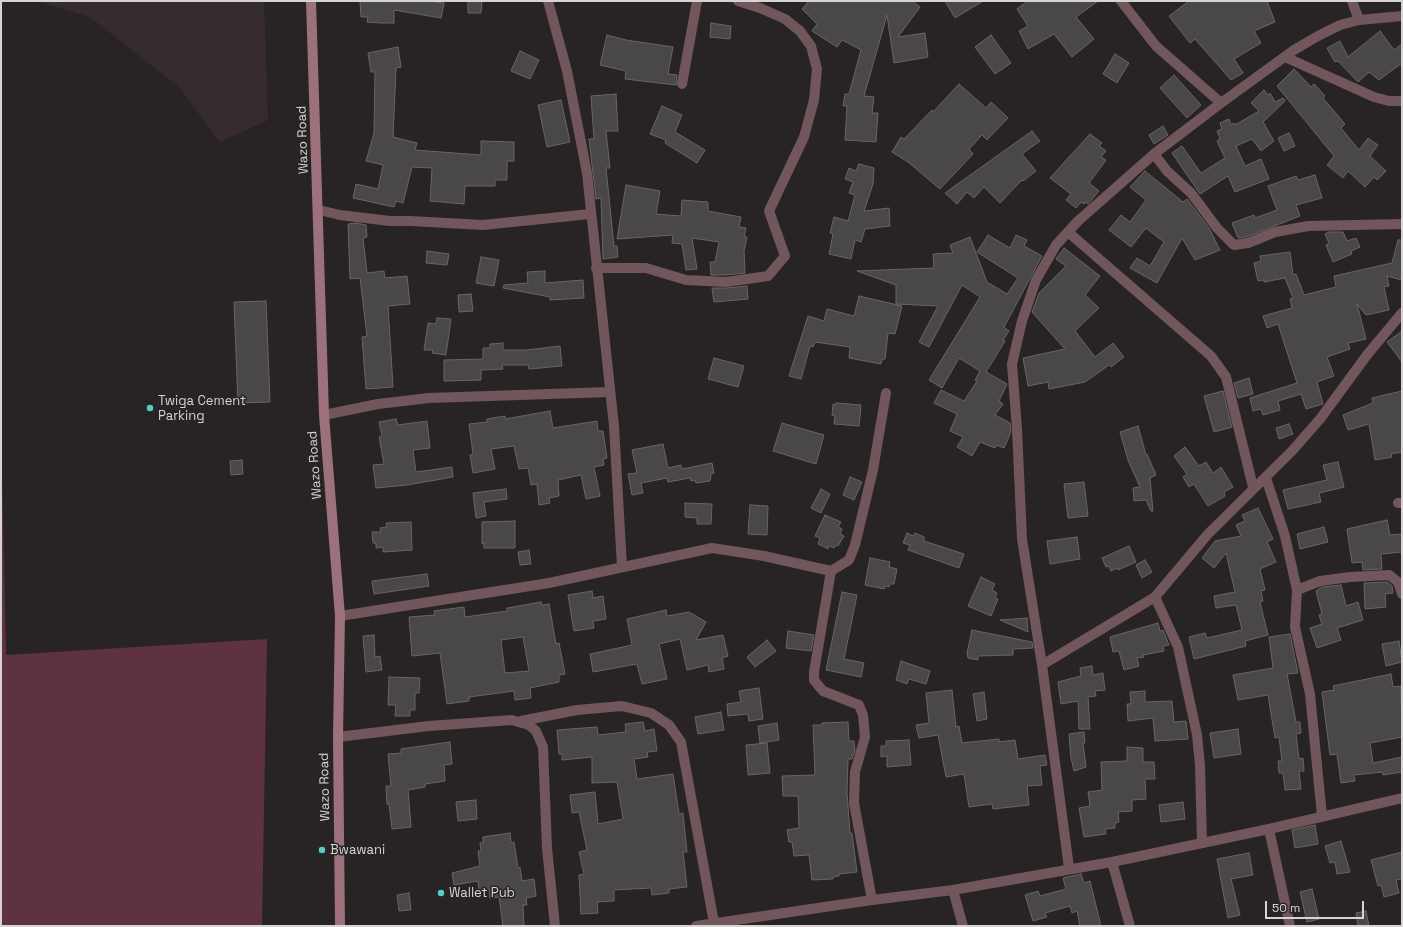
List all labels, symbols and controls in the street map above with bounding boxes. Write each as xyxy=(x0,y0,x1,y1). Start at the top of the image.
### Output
street label: Wazo Road xyxy=(294,105,312,175)
place label: Twiga Cement Parking xyxy=(158,393,246,424)
marker: Twiga Cement Parking xyxy=(145,403,155,413)
street label: Wazo Road xyxy=(305,430,325,500)
street label: Wazo Road xyxy=(317,753,333,821)
place label: Bwawani xyxy=(330,842,385,858)
marker: Bwawani xyxy=(317,845,327,855)
place label: Wallet Pub xyxy=(449,885,515,901)
marker: Wallet Pub xyxy=(436,888,446,898)
scale bar xyxy=(1267,893,1366,919)
text: 50 m xyxy=(1272,900,1300,916)

